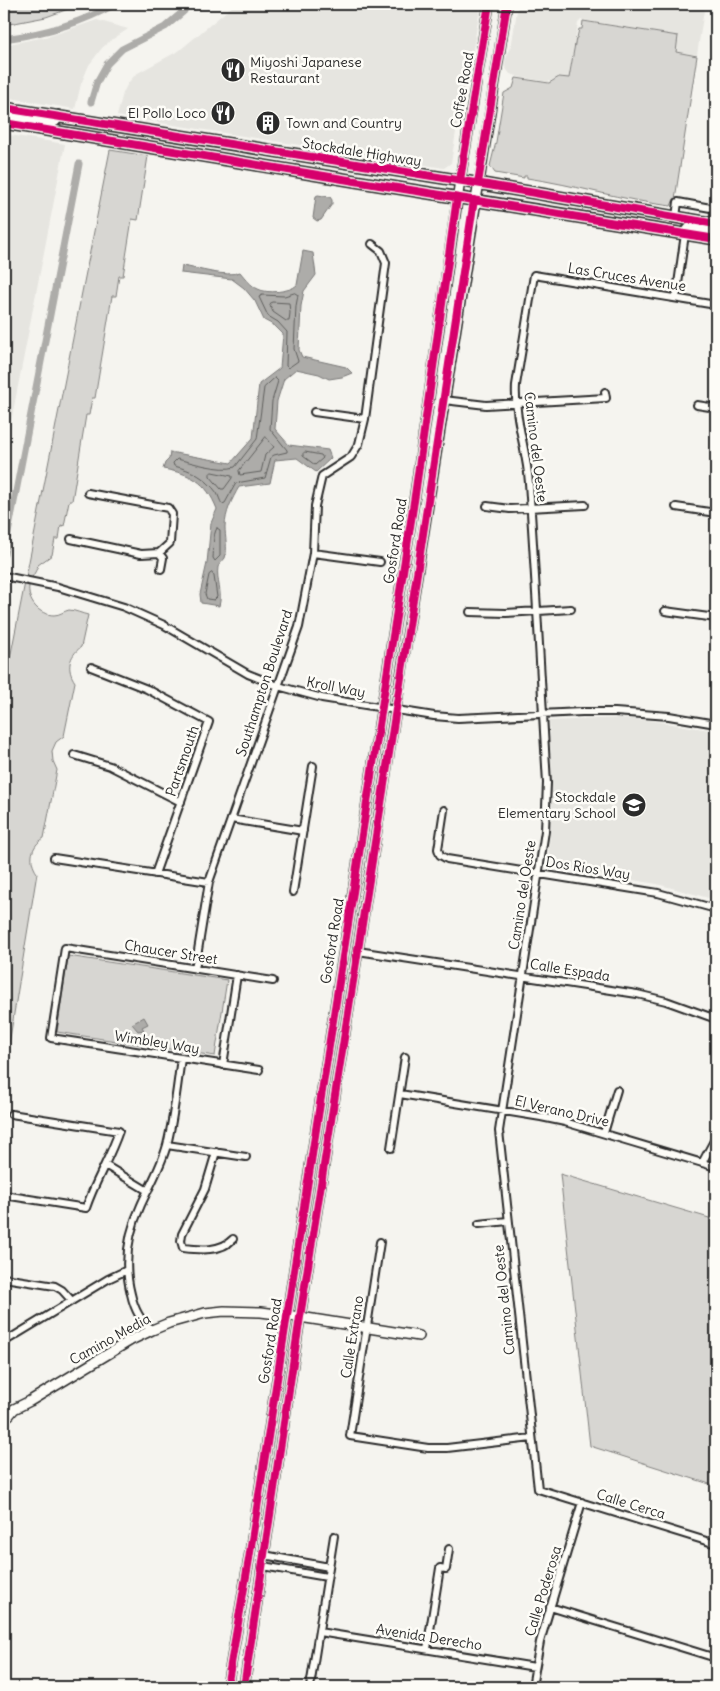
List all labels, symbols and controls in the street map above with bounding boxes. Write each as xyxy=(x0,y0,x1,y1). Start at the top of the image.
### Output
street label: Coffee Road xyxy=(446,51,478,129)
place label: Miyoshi Japanese Restaurant xyxy=(250,53,362,87)
restaurant icon: Miyoshi Japanese Restaurant xyxy=(220,57,246,83)
restaurant icon: El Pollo Loco xyxy=(210,100,236,126)
place label: El Pollo Loco xyxy=(128,104,206,122)
building icon: Town and Country xyxy=(255,110,281,136)
place label: Town and Country xyxy=(286,114,402,132)
street label: Stockdale Highway xyxy=(301,134,423,170)
street label: Las Cruces Avenue xyxy=(567,259,687,295)
street label: Camino del Oeste xyxy=(520,391,552,503)
street label: Gosford Road xyxy=(379,497,411,585)
street label: Southampton Boulevard xyxy=(232,607,296,759)
street label: Kroll Way xyxy=(305,672,367,702)
street label: Partsmouth xyxy=(161,723,203,799)
place label: Stockdale Elementary School xyxy=(498,788,616,822)
school or university icon: Stockdale Elementary School xyxy=(621,792,647,818)
street label: Camino del Oeste xyxy=(504,839,540,951)
street label: Dos Rios Way xyxy=(544,852,632,884)
street label: Gosford Road xyxy=(316,897,348,985)
street label: Chaucer Street xyxy=(123,936,219,968)
street label: Calle Espada xyxy=(529,955,611,985)
street label: Wimbley Way xyxy=(113,1026,201,1058)
street label: El Verano Drive xyxy=(513,1091,611,1131)
street label: Camino del Oeste xyxy=(489,1244,519,1356)
street label: Calle Extrano xyxy=(337,1294,367,1380)
street label: Gosford Road xyxy=(254,1297,286,1385)
street label: Camino Media xyxy=(66,1309,154,1369)
street label: Calle Cerca xyxy=(594,1485,668,1523)
street label: Calle Poderosa xyxy=(521,1544,565,1638)
street label: Avenida Derecho xyxy=(375,1620,484,1654)

